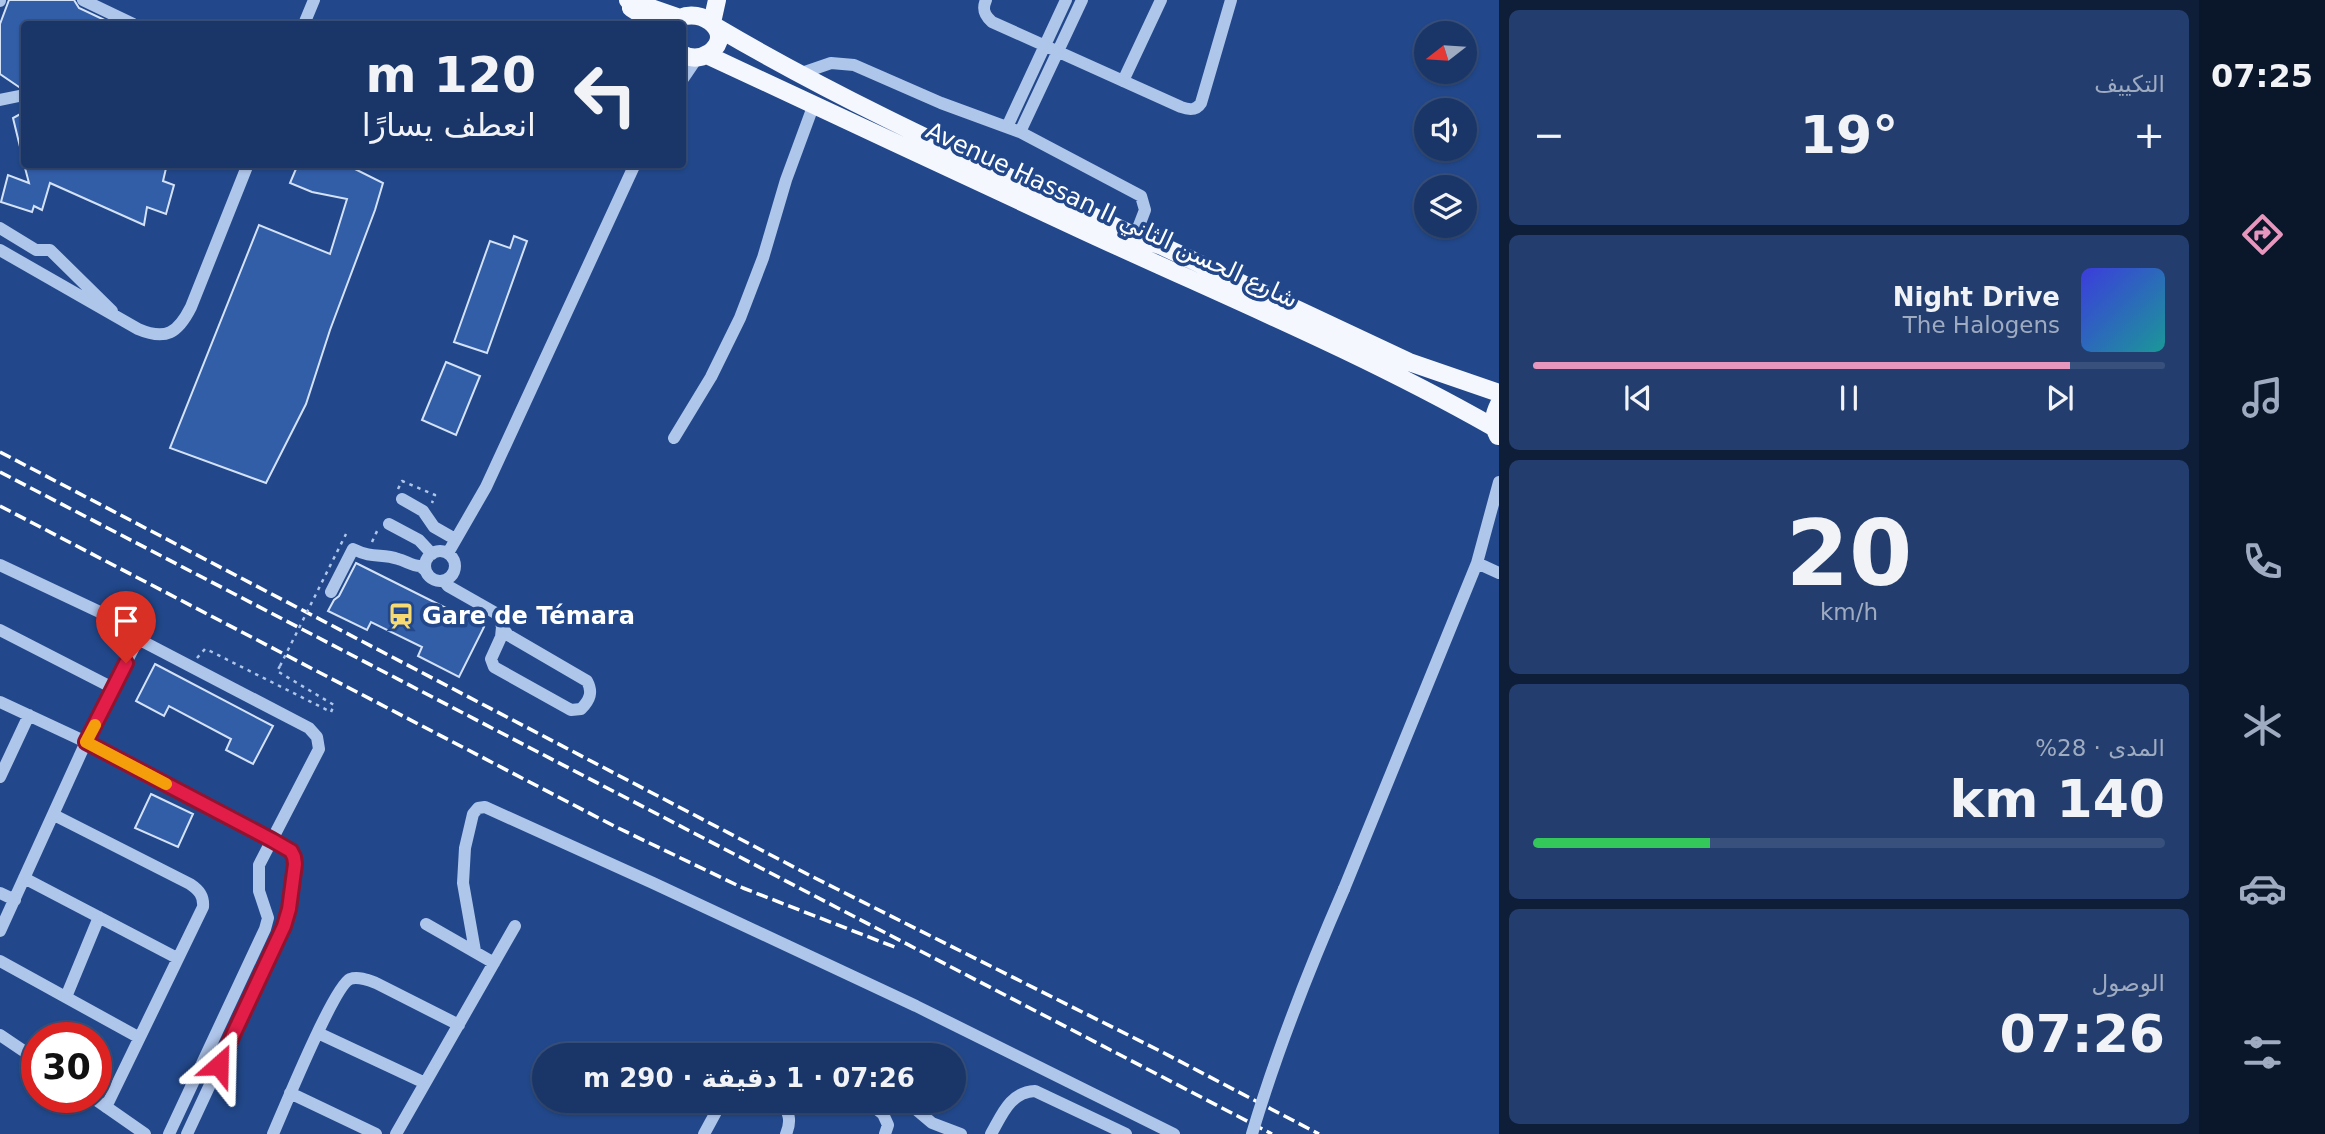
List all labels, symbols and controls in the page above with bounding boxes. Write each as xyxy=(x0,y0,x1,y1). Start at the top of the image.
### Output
north arrow xyxy=(1414,21,1477,84)
map controls xyxy=(1414,21,1477,238)
text: 120 m xyxy=(366,47,536,104)
icon: left xyxy=(560,49,651,140)
text: 07:25 xyxy=(2211,57,2313,95)
text: التكييف xyxy=(2094,71,2165,97)
button: sound xyxy=(1414,98,1477,161)
text: 19° xyxy=(1800,105,1898,165)
text: انعطف يسارًا xyxy=(362,106,536,144)
text: − xyxy=(1533,113,1565,157)
text: + xyxy=(2133,113,2165,157)
street label: Avenue Hassan II شارع الحسن الثاني xyxy=(922,116,1302,314)
button: layers xyxy=(1414,175,1477,238)
icon: directions xyxy=(2238,210,2287,259)
text: Night Drive xyxy=(1893,282,2060,312)
text: The Halogens xyxy=(1903,312,2060,338)
icon: music xyxy=(2238,373,2287,422)
icon: previous xyxy=(1619,379,1657,417)
icon: pause xyxy=(1830,379,1868,417)
icon: next xyxy=(2041,379,2079,417)
text: 20 xyxy=(1786,501,1912,606)
icon: phone xyxy=(2238,537,2287,586)
pin xyxy=(96,591,156,663)
text: km/h xyxy=(1820,599,1878,625)
station icon: Gare de Témara xyxy=(386,601,416,631)
icon: arrive xyxy=(107,602,145,640)
place label: Gare de Témara xyxy=(422,602,635,630)
icon: climate xyxy=(2238,701,2287,750)
text: المدى · 28% xyxy=(2035,735,2165,761)
text: 140 km xyxy=(1950,769,2165,829)
icon: car xyxy=(2238,864,2287,913)
text: الوصول xyxy=(2092,970,2165,996)
text: 07:26 xyxy=(1999,1004,2165,1064)
speed limit sign: 30 xyxy=(21,1022,112,1113)
position arrow xyxy=(182,1028,256,1102)
icon: filters xyxy=(2238,1028,2287,1077)
text: 07:26 · 1 دقيقة · 290 m xyxy=(583,1063,915,1093)

